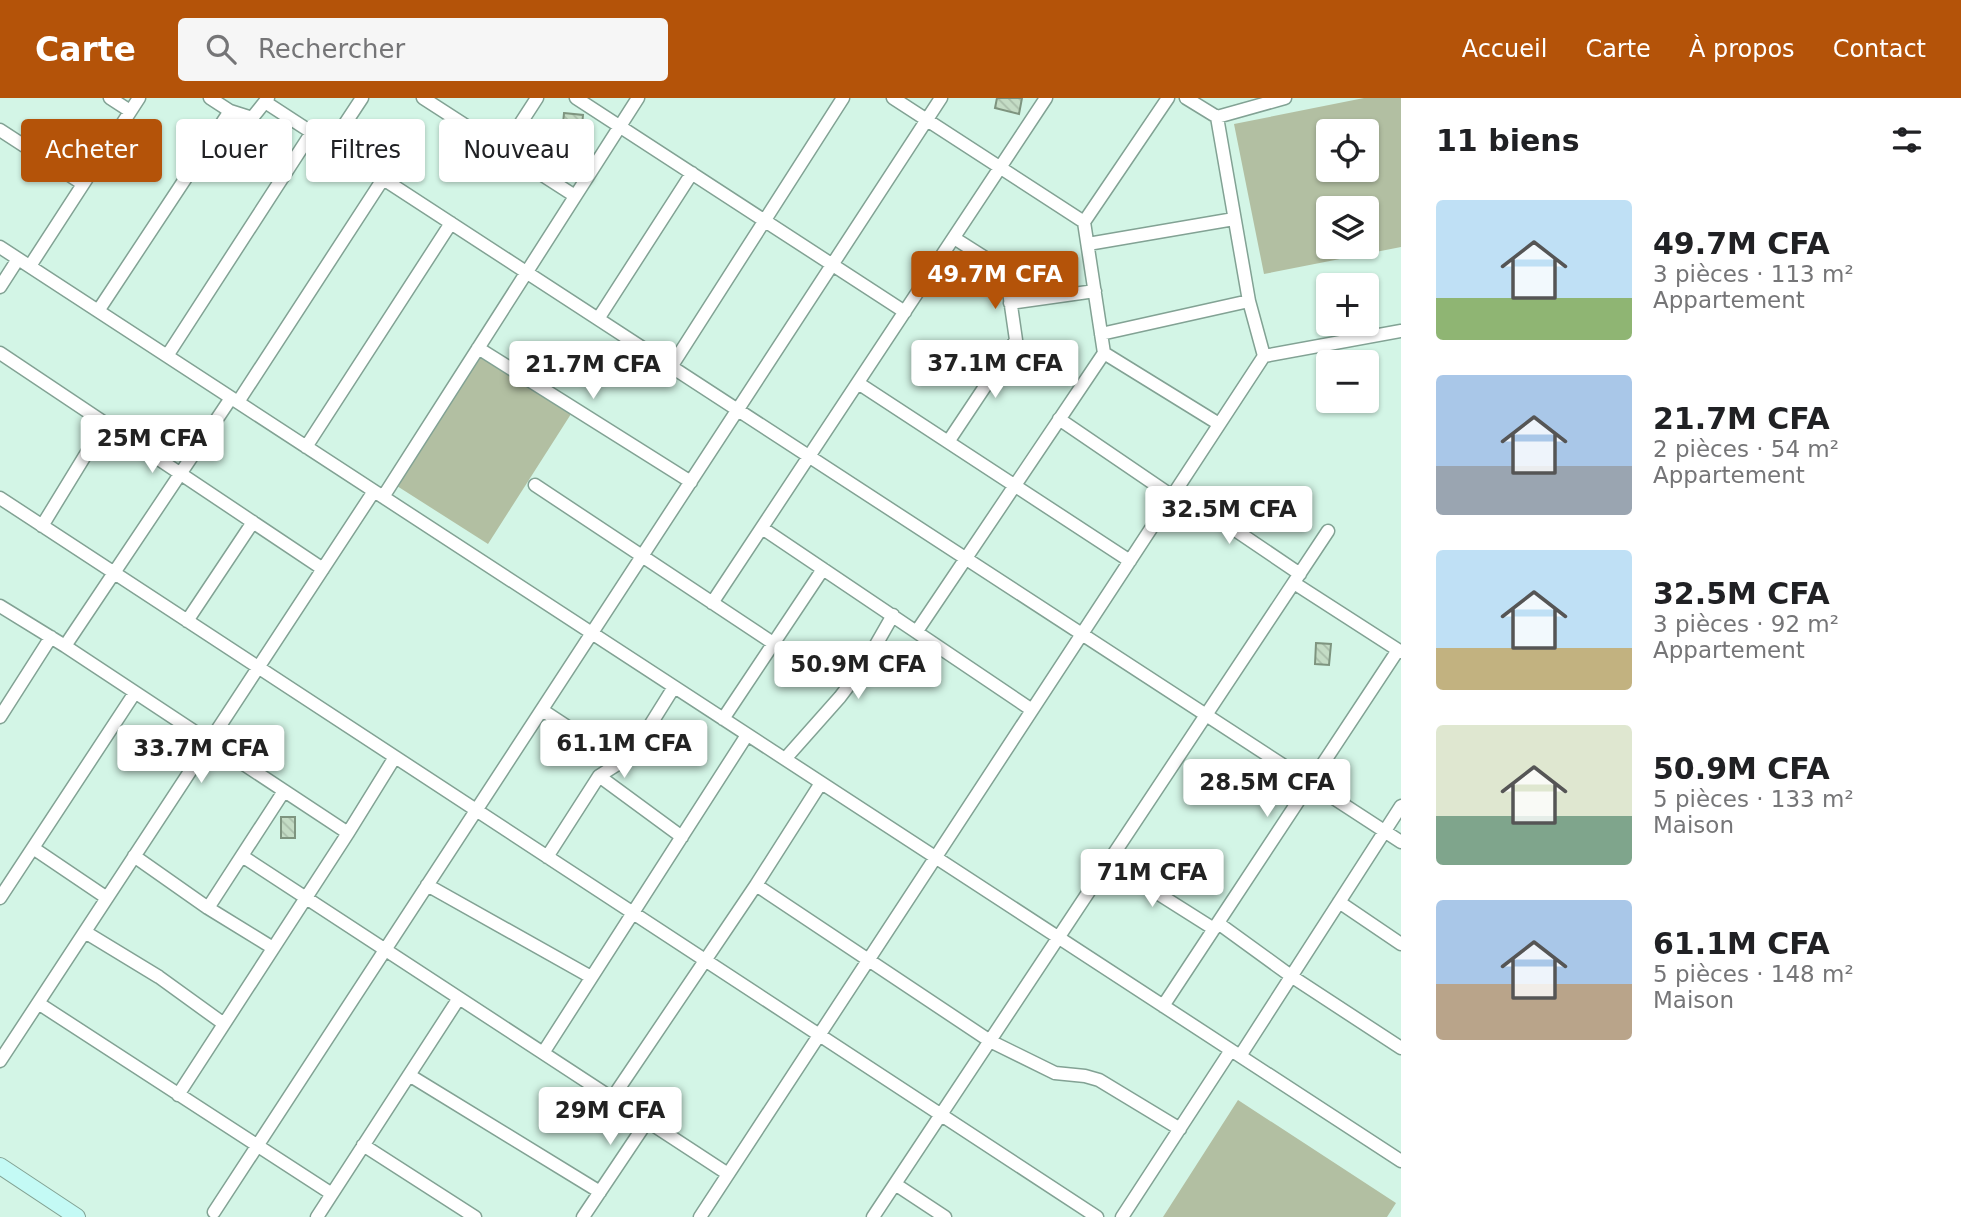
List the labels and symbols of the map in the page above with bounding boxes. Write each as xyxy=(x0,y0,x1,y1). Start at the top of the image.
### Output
pin: 49.7M CFA xyxy=(915,252,1075,311)
pin: 37.1M CFA xyxy=(915,341,1075,400)
pin: 21.7M CFA xyxy=(513,342,673,401)
pin: 25M CFA xyxy=(87,416,217,475)
pin: 32.5M CFA xyxy=(1149,486,1309,546)
pin: 50.9M CFA xyxy=(778,642,938,701)
pin: 61.1M CFA xyxy=(544,720,704,780)
pin: 33.7M CFA xyxy=(121,726,281,785)
pin: 28.5M CFA xyxy=(1187,760,1347,819)
pin: 71M CFA xyxy=(1087,850,1217,909)
pin: 29M CFA xyxy=(545,1088,675,1147)

